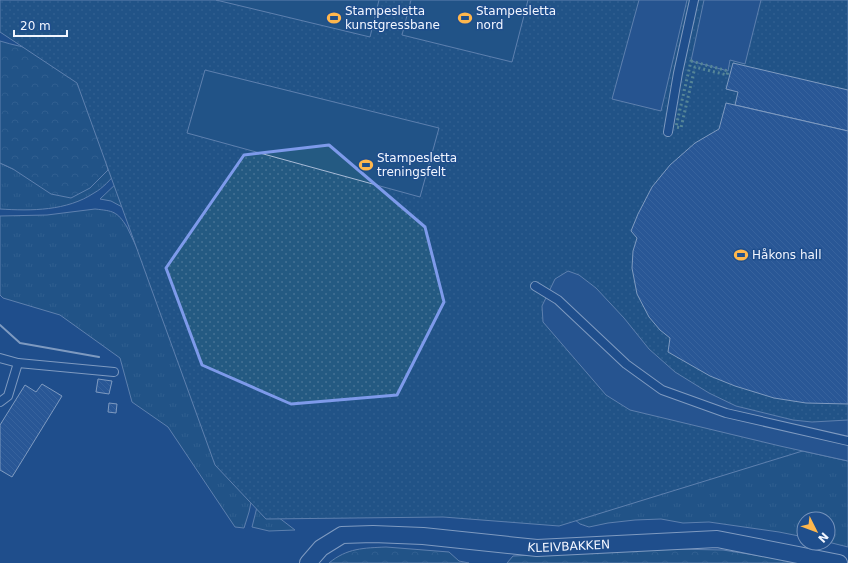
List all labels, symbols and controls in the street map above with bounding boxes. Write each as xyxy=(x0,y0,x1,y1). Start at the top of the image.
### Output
place label: Stampesletta kunstgressbane xyxy=(345,4,440,32)
place label: Stampesletta nord xyxy=(476,4,556,32)
sports icon: Stampesletta kunstgressbane xyxy=(326,10,342,26)
sports icon: Stampesletta nord xyxy=(457,10,473,26)
scale bar xyxy=(14,12,67,38)
text: 20 m xyxy=(20,19,51,33)
place label: Stampesletta treningsfelt xyxy=(377,151,457,179)
sports icon: Stampesletta treningsfelt xyxy=(358,157,374,173)
sports icon: Håkons hall xyxy=(733,247,749,263)
place label: Håkons hall xyxy=(752,248,822,262)
north arrow xyxy=(796,511,836,551)
text: N xyxy=(815,530,831,545)
street label: KLEIVBAKKEN xyxy=(527,537,610,555)

